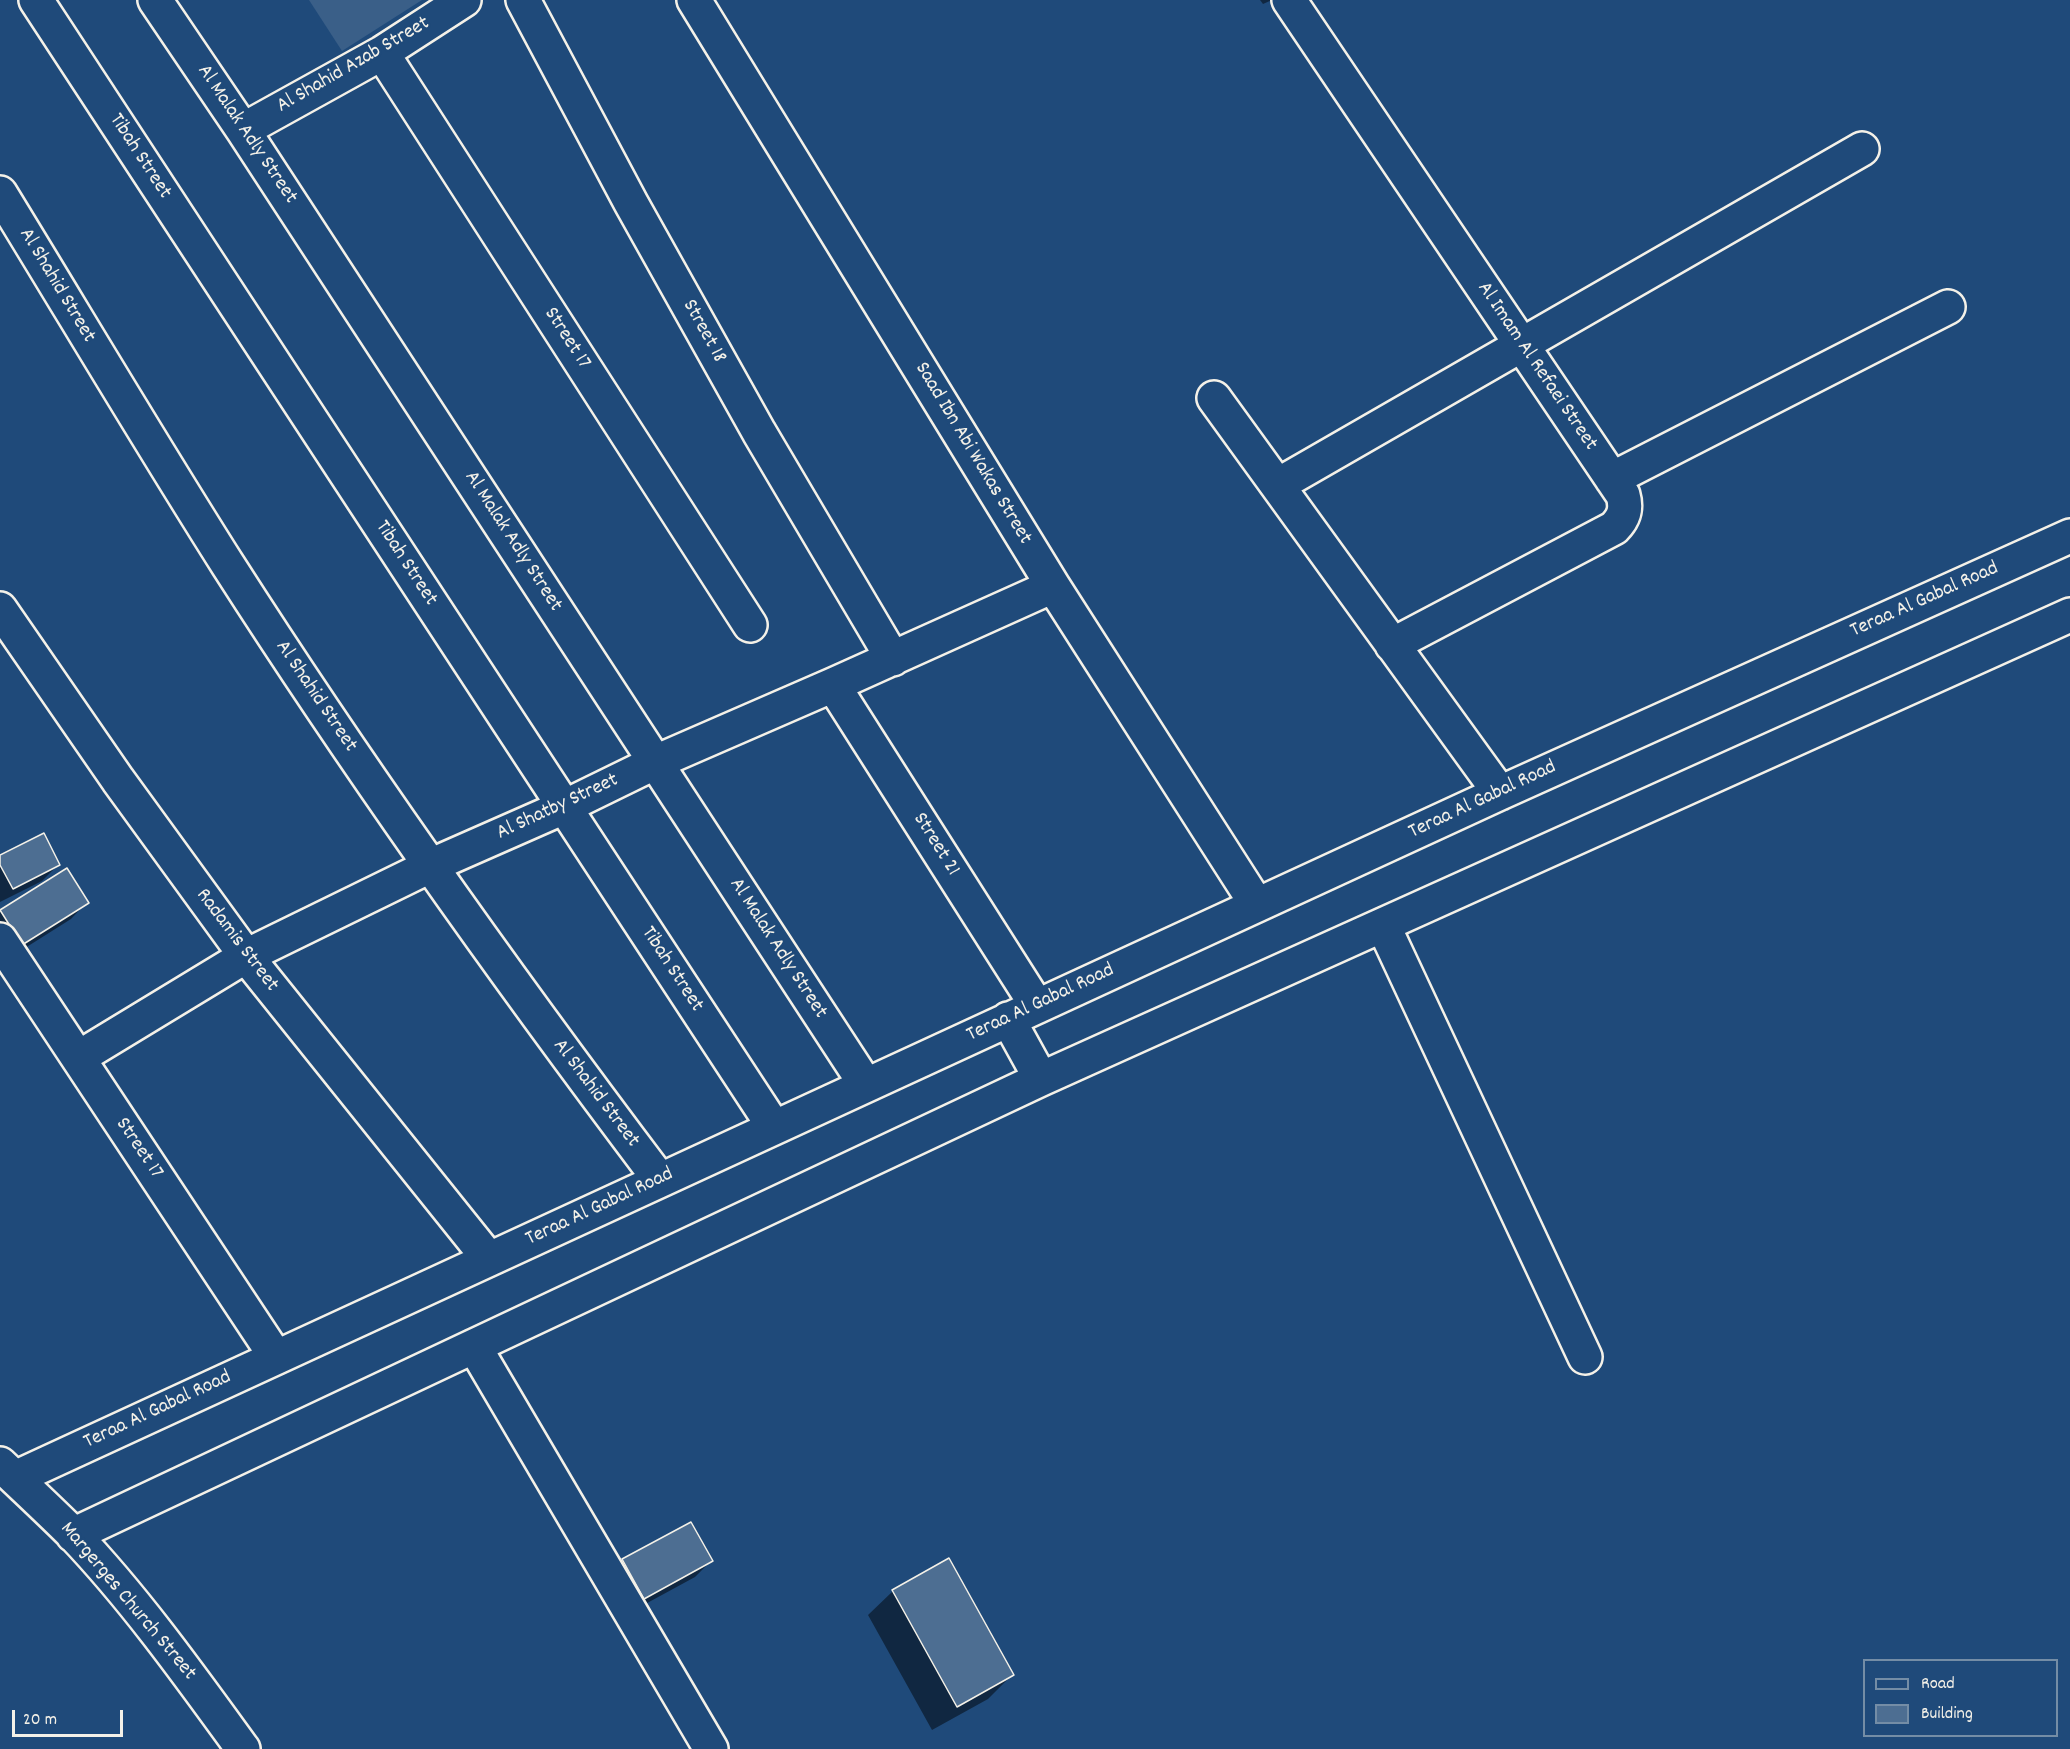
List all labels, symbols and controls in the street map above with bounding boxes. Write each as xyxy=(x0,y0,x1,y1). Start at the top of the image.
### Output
street label: Al Shahid Azab Street xyxy=(273,12,435,120)
street label: Al Malak Adly Street xyxy=(190,61,302,209)
street label: Tibah Street xyxy=(102,110,176,204)
street label: Al Shahid Street xyxy=(12,224,100,348)
street label: Al Imam Al Refaei Street xyxy=(1470,278,1602,456)
street label: Street 18 xyxy=(675,296,731,368)
street label: Street 17 xyxy=(537,303,595,375)
street label: Saad Ibn Abi Wakas Street xyxy=(908,358,1036,550)
street label: Al Malak Adly Street xyxy=(457,467,567,617)
street label: Tibah Street xyxy=(368,517,442,611)
street label: Teraa Al Gabal Road xyxy=(1847,557,2003,645)
street label: Al Shahid Street xyxy=(268,636,362,758)
street label: Teraa Al Gabal Road xyxy=(1405,756,1561,846)
street label: Al Shatby Street xyxy=(493,769,623,847)
street label: Street 21 xyxy=(906,809,964,881)
street label: Al Malak Adly Street xyxy=(722,874,832,1024)
street label: Radamis Street xyxy=(189,884,283,998)
street label: Tibah Street xyxy=(634,923,708,1017)
street label: Teraa Al Gabal Road xyxy=(963,959,1119,1049)
street label: Al Shahid Street xyxy=(546,1035,644,1153)
street label: Street 17 xyxy=(108,1114,168,1184)
street label: Teraa Al Gabal Road xyxy=(522,1163,678,1253)
street label: Teraa Al Gabal Road xyxy=(80,1366,236,1456)
street label: Margerges Church Street xyxy=(53,1518,201,1686)
legend xyxy=(1863,1659,2058,1737)
text: Road xyxy=(1921,1672,1955,1697)
scale bar xyxy=(15,1698,126,1736)
text: Building xyxy=(1921,1702,1973,1727)
text: 20 m xyxy=(23,1708,57,1733)

